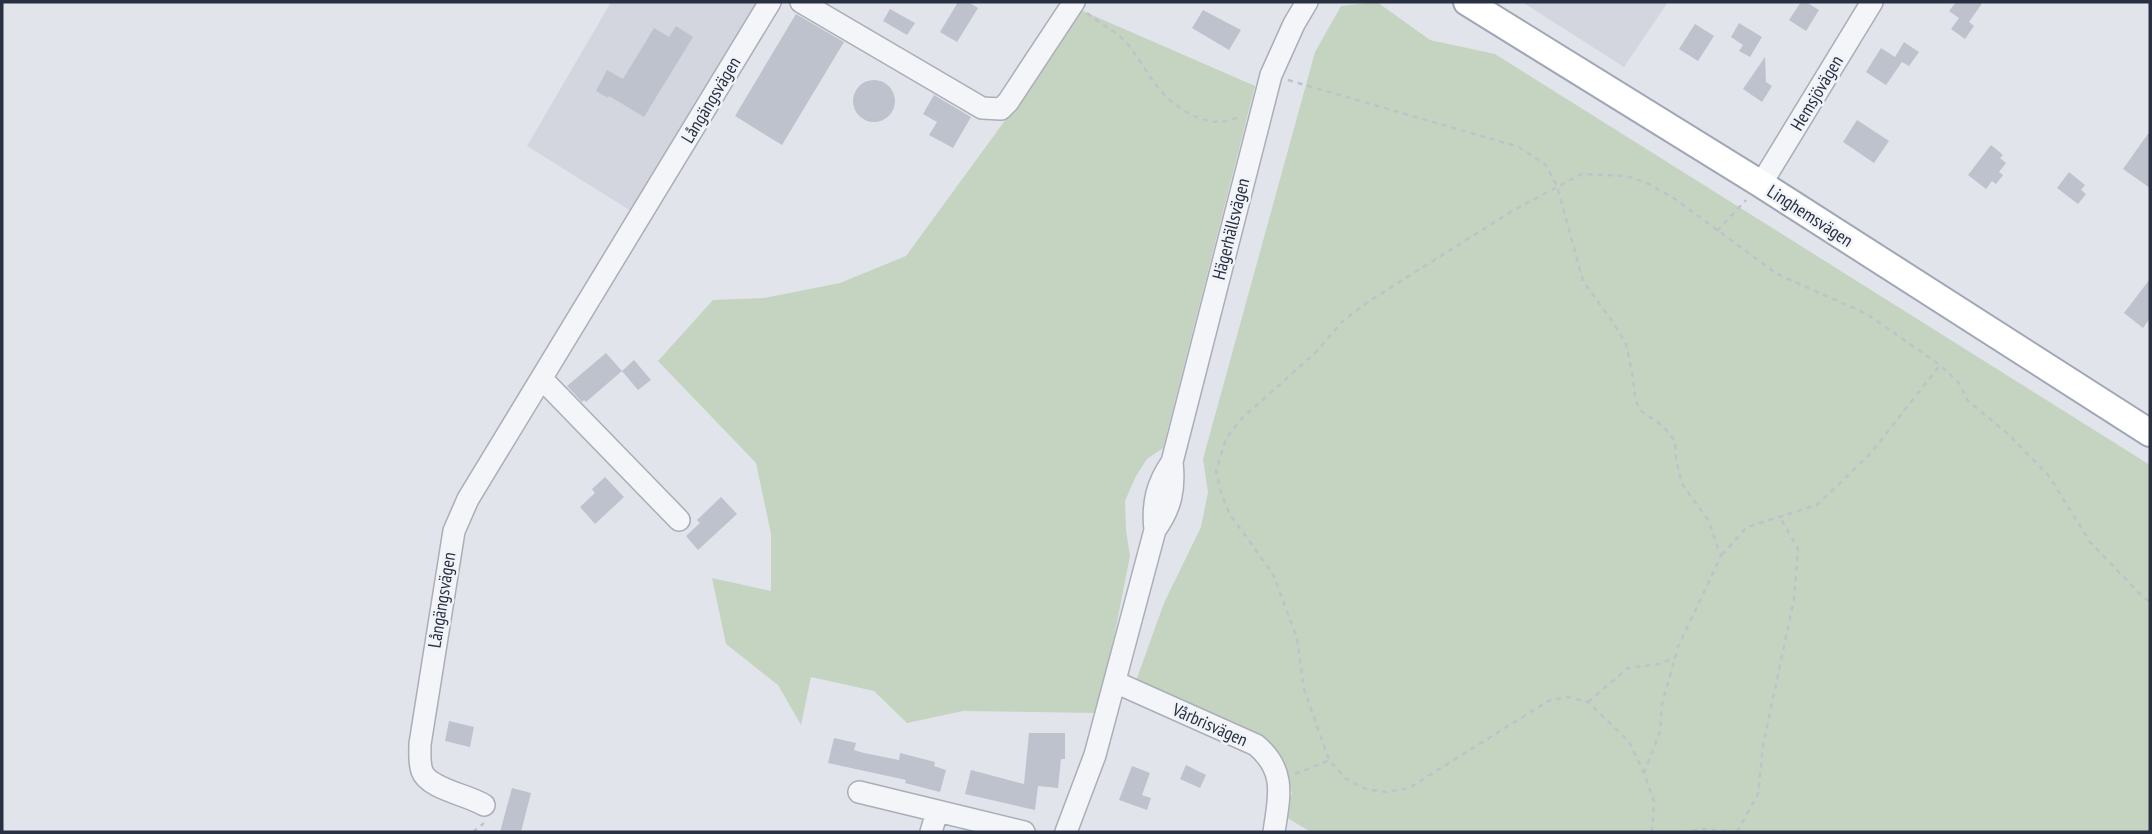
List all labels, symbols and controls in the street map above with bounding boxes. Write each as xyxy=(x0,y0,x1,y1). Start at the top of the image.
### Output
street label: Hemsjövägen xyxy=(1785,51,1848,135)
street label: Långängsvägen xyxy=(676,52,745,147)
street label: Hägerhällsvägen xyxy=(1207,176,1254,282)
street label: Linghemsvägen xyxy=(1763,179,1857,252)
street label: Långängsvägen xyxy=(423,550,460,649)
street label: Vårbrisvägen xyxy=(1168,697,1251,751)

